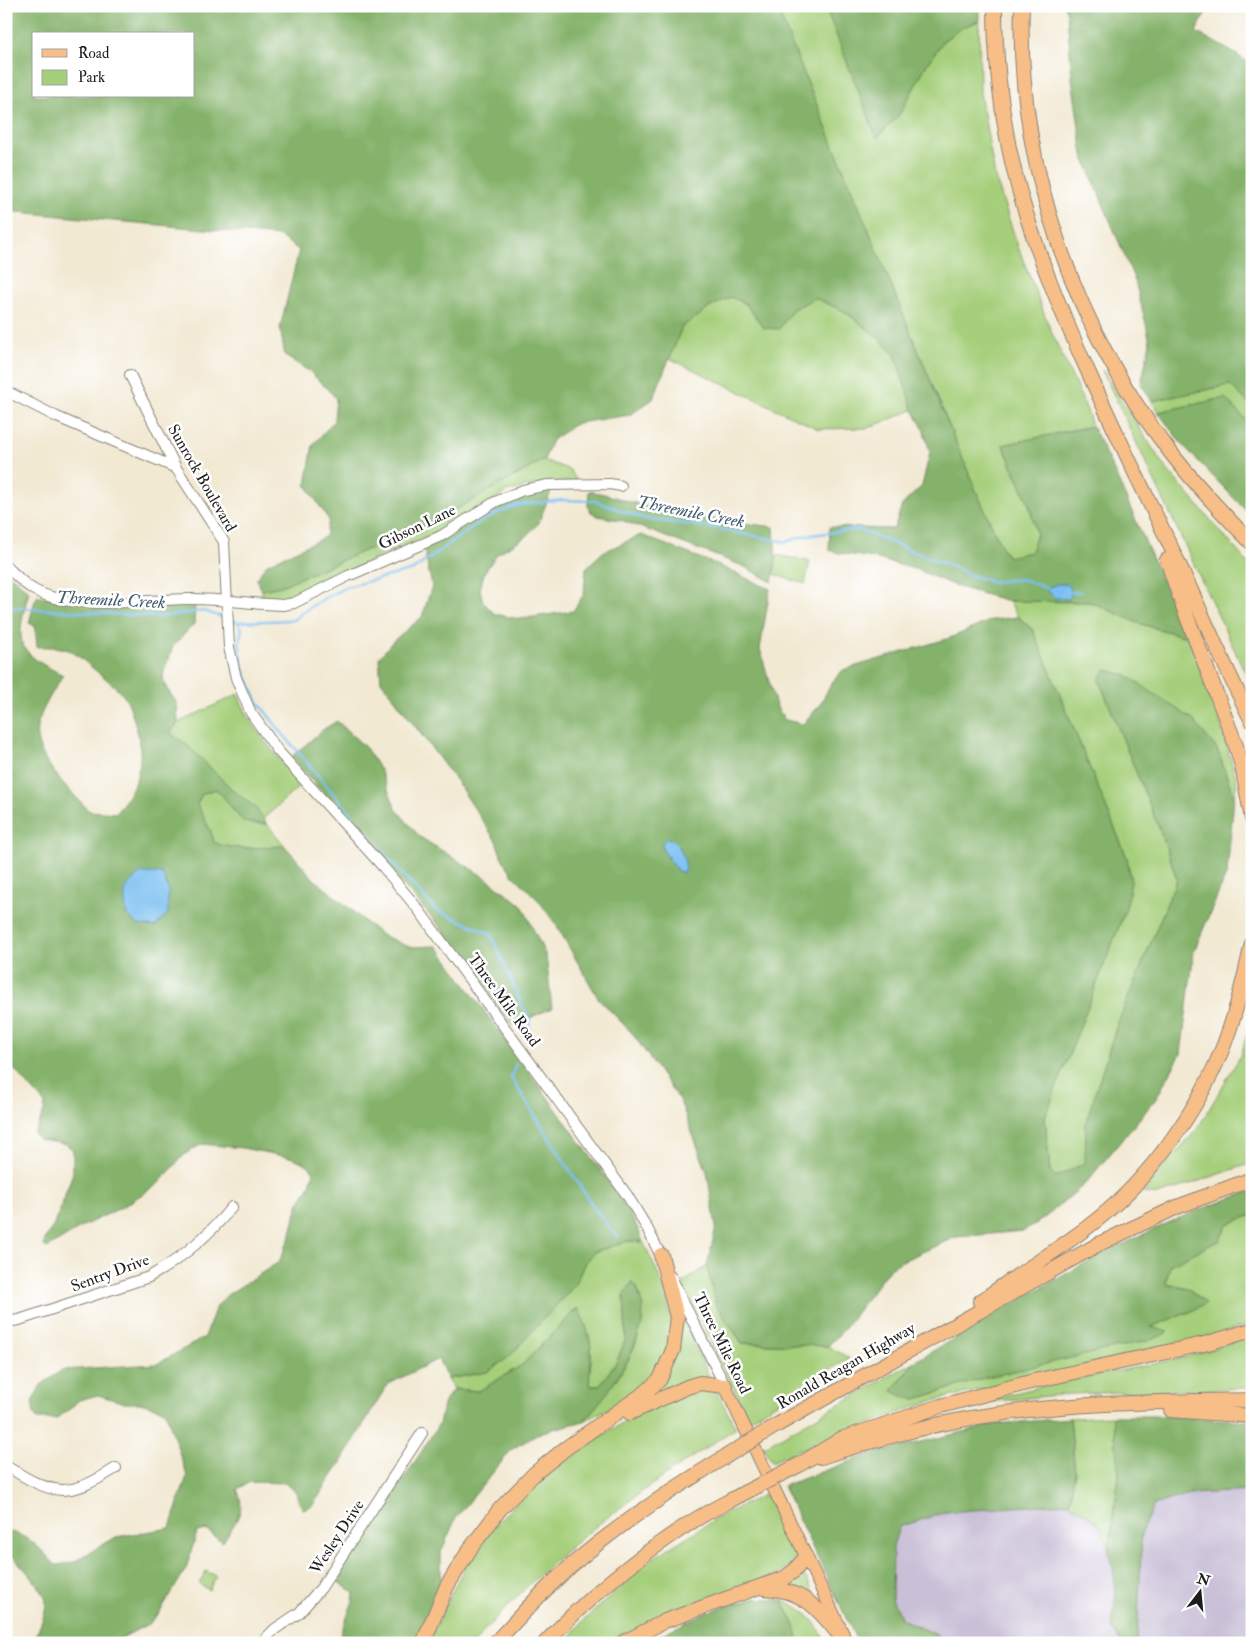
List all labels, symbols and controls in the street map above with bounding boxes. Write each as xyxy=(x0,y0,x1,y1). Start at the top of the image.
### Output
legend xyxy=(32,32,195,98)
text: Road xyxy=(78,44,110,63)
text: Park xyxy=(78,68,105,87)
street label: Sunrock Boulevard xyxy=(163,421,241,535)
water label: Threemile Creek xyxy=(635,490,747,534)
street label: Gibson Lane xyxy=(375,500,459,554)
water label: Threemile Creek xyxy=(56,586,166,614)
street label: Three Mile Road xyxy=(464,950,545,1051)
street label: Sentry Drive xyxy=(68,1249,152,1296)
street label: Three Mile Road xyxy=(689,1289,755,1397)
street label: Ronald Reagan Highway xyxy=(773,1318,920,1414)
street label: Wesley Drive xyxy=(305,1496,369,1579)
north arrow xyxy=(1176,1566,1226,1616)
text: N xyxy=(1194,1570,1212,1590)

